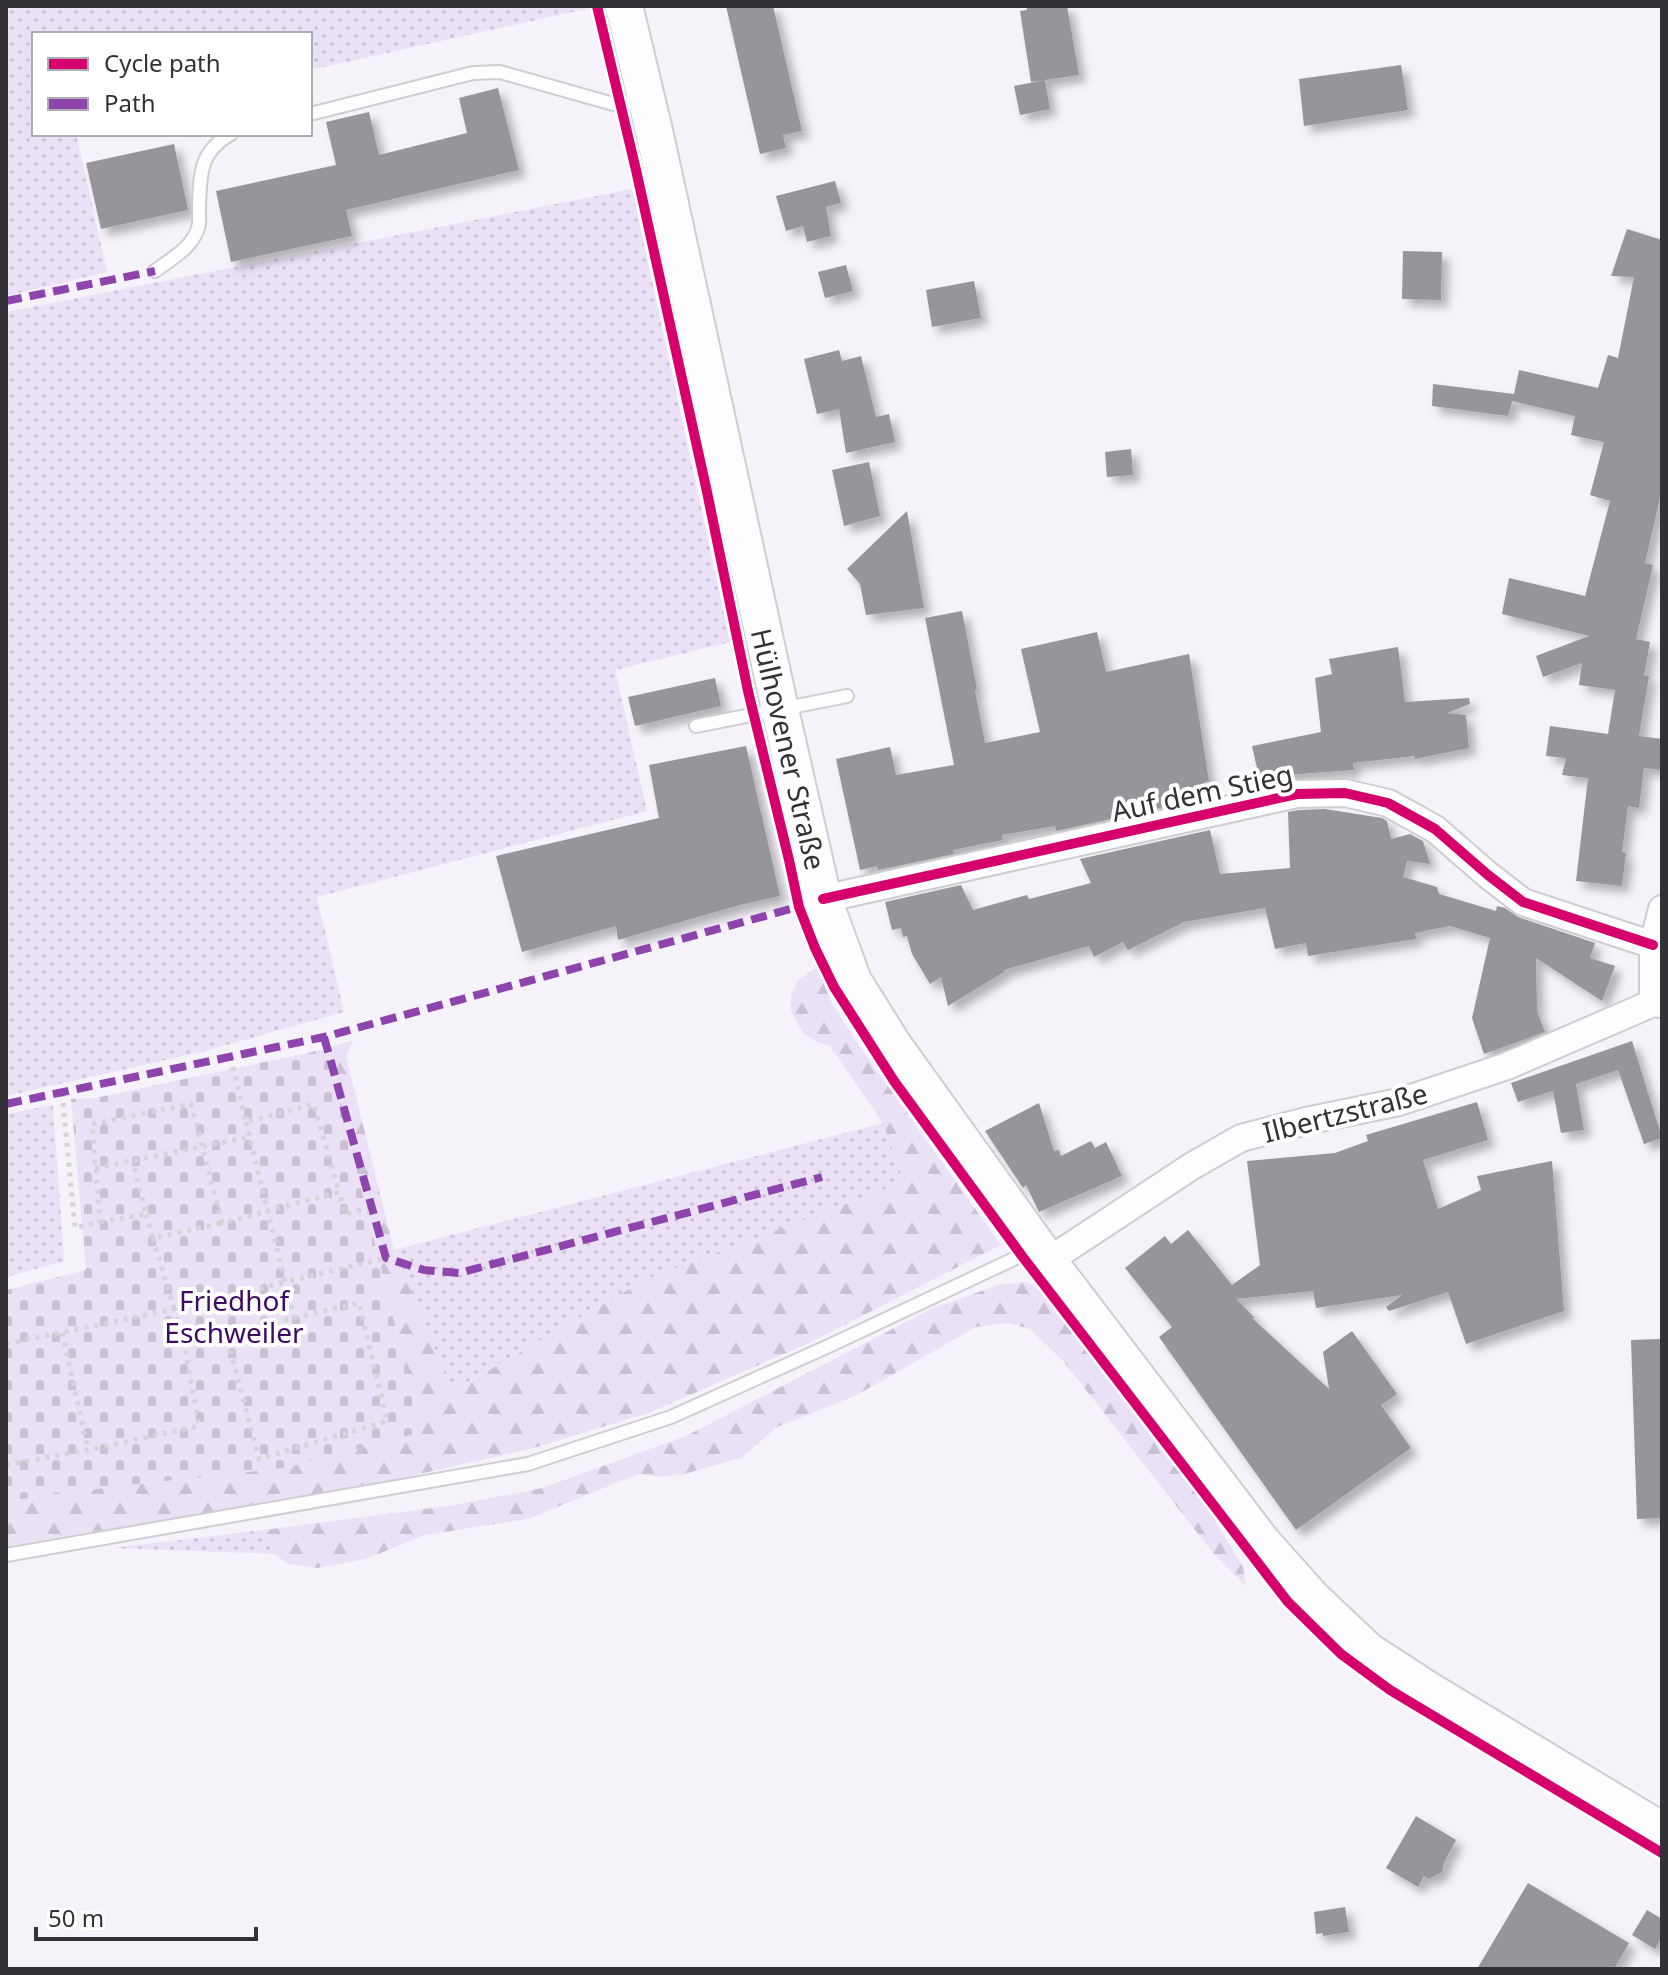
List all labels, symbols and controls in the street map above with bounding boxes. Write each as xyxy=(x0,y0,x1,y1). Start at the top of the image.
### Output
legend xyxy=(32,32,312,136)
text: Cycle path xyxy=(104,46,221,79)
text: Path xyxy=(104,86,155,119)
street label: Hülhovener Straße xyxy=(743,625,835,873)
street label: Auf dem Stieg xyxy=(1108,754,1296,830)
street label: Ilbertzstraße xyxy=(1259,1073,1431,1151)
park label: Friedhof Eschweiler xyxy=(164,1281,304,1351)
scale bar xyxy=(36,1891,256,1941)
text: 50 m xyxy=(48,1901,104,1934)

